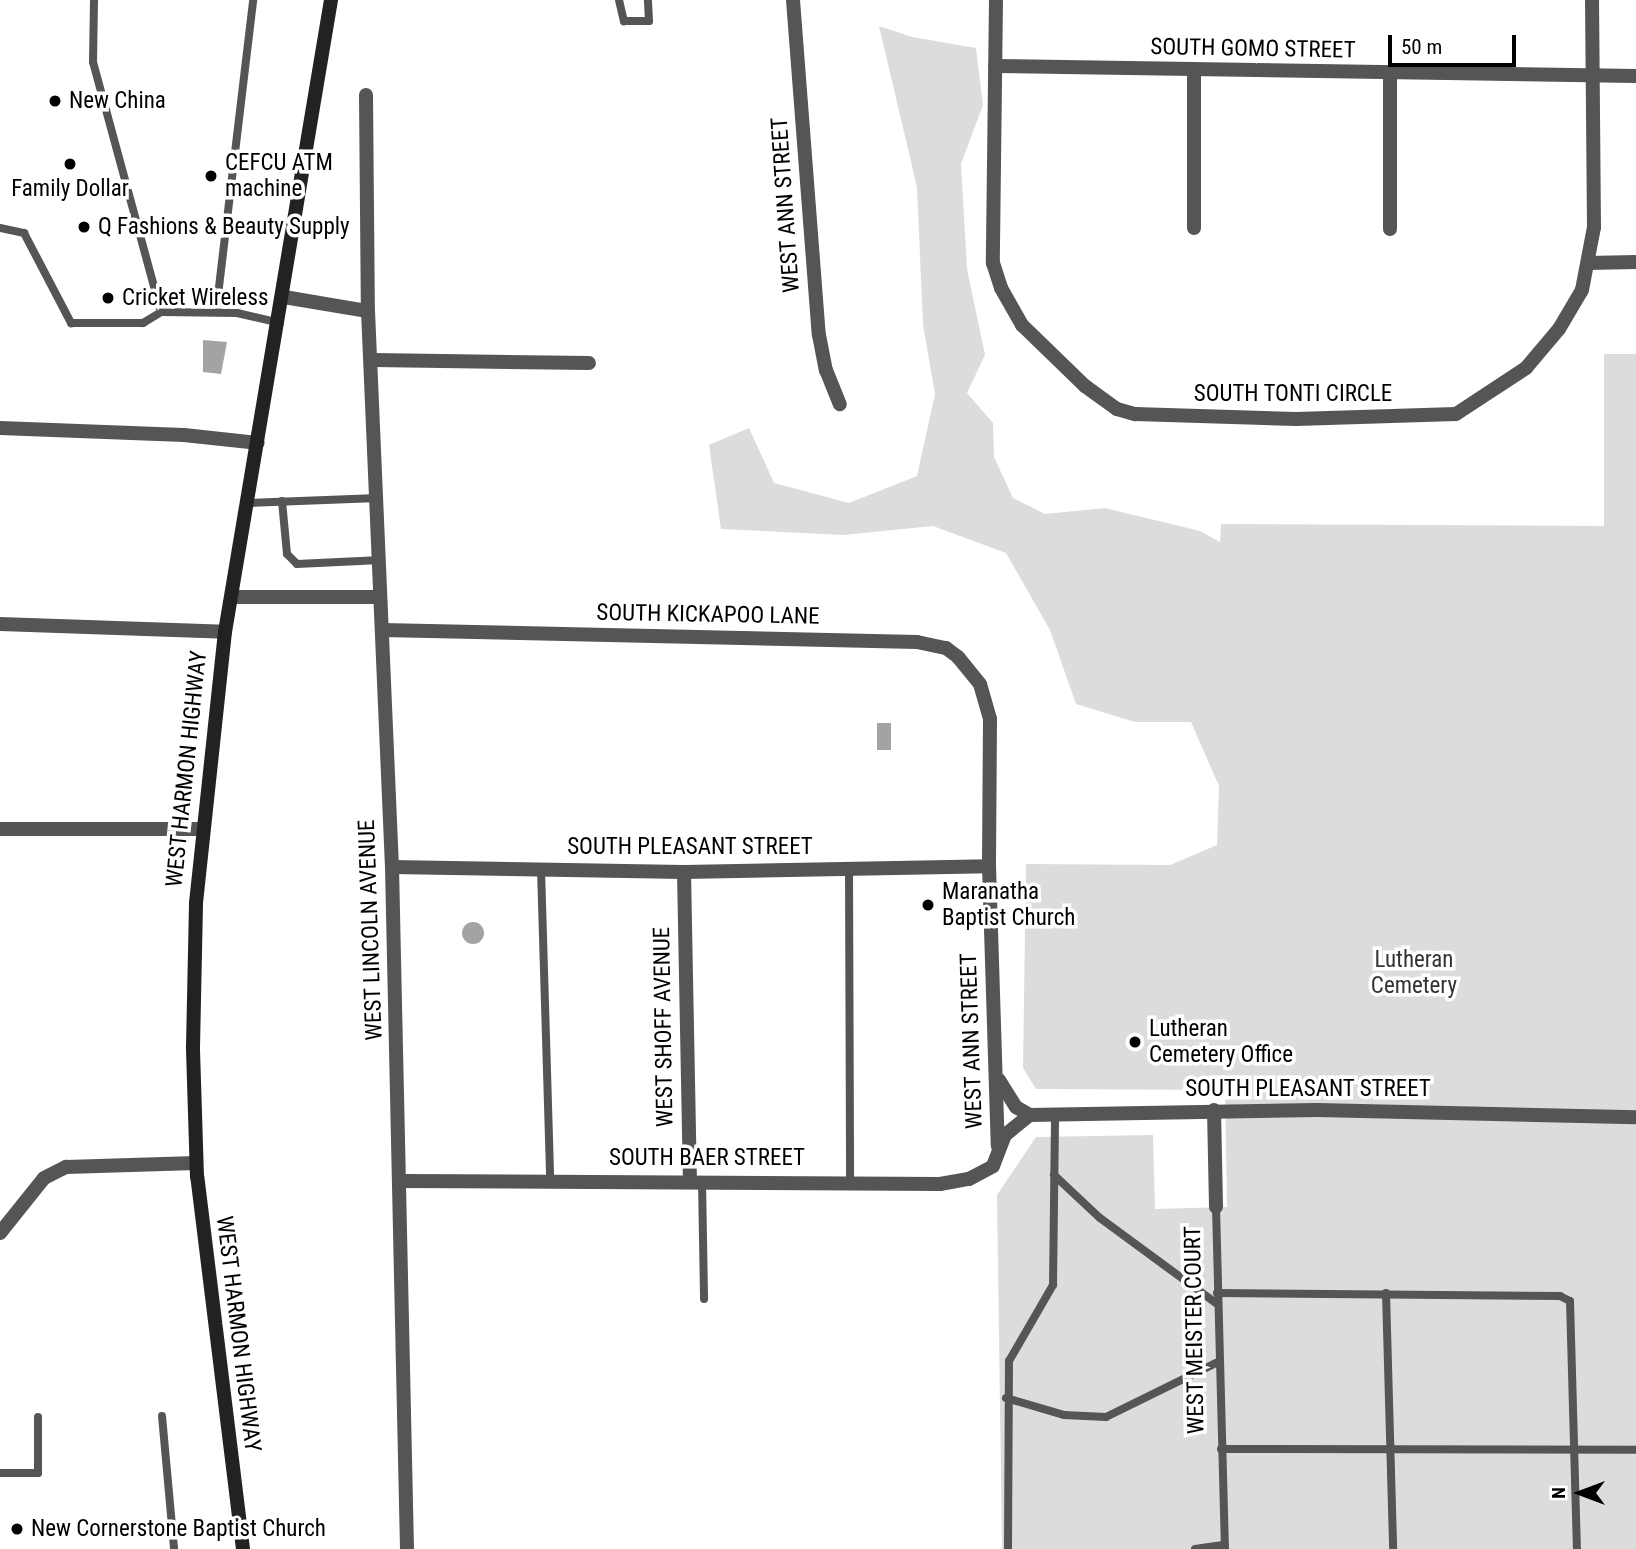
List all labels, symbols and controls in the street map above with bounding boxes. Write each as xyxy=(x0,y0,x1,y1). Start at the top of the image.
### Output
scale bar xyxy=(1391,21,1519,65)
street label: SOUTH GOMO STREET xyxy=(1150,33,1356,65)
text: 50 m xyxy=(1401,35,1442,59)
place label: New China xyxy=(69,87,166,115)
marker: New China xyxy=(47,93,63,109)
street label: WEST ANN STREET xyxy=(766,116,806,294)
place label: CEFCU ATM machine xyxy=(225,149,333,203)
marker: Family Dollar xyxy=(62,156,78,172)
marker: CEFCU ATM machine xyxy=(203,168,219,184)
place label: Family Dollar xyxy=(11,175,129,203)
place label: Q Fashions & Beauty Supply xyxy=(98,213,350,241)
marker: Q Fashions & Beauty Supply xyxy=(76,219,92,235)
place label: Cricket Wireless xyxy=(122,284,268,312)
marker: Cricket Wireless xyxy=(100,290,116,306)
street label: SOUTH TONTI CIRCLE xyxy=(1194,380,1392,408)
street label: SOUTH KICKAPOO LANE xyxy=(596,599,820,631)
street label: WEST HARMON HIGHWAY xyxy=(161,649,213,889)
street label: WEST LINCOLN AVENUE xyxy=(353,819,389,1041)
street label: SOUTH PLEASANT STREET xyxy=(567,833,813,861)
place label: Maranatha Baptist Church xyxy=(942,878,1075,932)
marker: Maranatha Baptist Church xyxy=(920,897,936,913)
street label: WEST SHOFF AVENUE xyxy=(648,926,680,1128)
park label: Lutheran Cemetery xyxy=(1371,946,1457,1000)
street label: WEST ANN STREET xyxy=(955,952,989,1130)
place label: Lutheran Cemetery Office xyxy=(1149,1015,1293,1069)
marker: Lutheran Cemetery Office xyxy=(1127,1034,1143,1050)
street label: SOUTH PLEASANT STREET xyxy=(1185,1075,1431,1103)
street label: SOUTH BAER STREET xyxy=(609,1144,805,1172)
street label: WEST HARMON HIGHWAY xyxy=(210,1214,266,1454)
street label: WEST MEISTER COURT xyxy=(1179,1225,1211,1435)
north arrow xyxy=(1545,1458,1615,1528)
text: N xyxy=(1547,1487,1570,1499)
place label: New Cornerstone Baptist Church xyxy=(31,1515,326,1543)
marker: New Cornerstone Baptist Church xyxy=(9,1521,25,1537)

